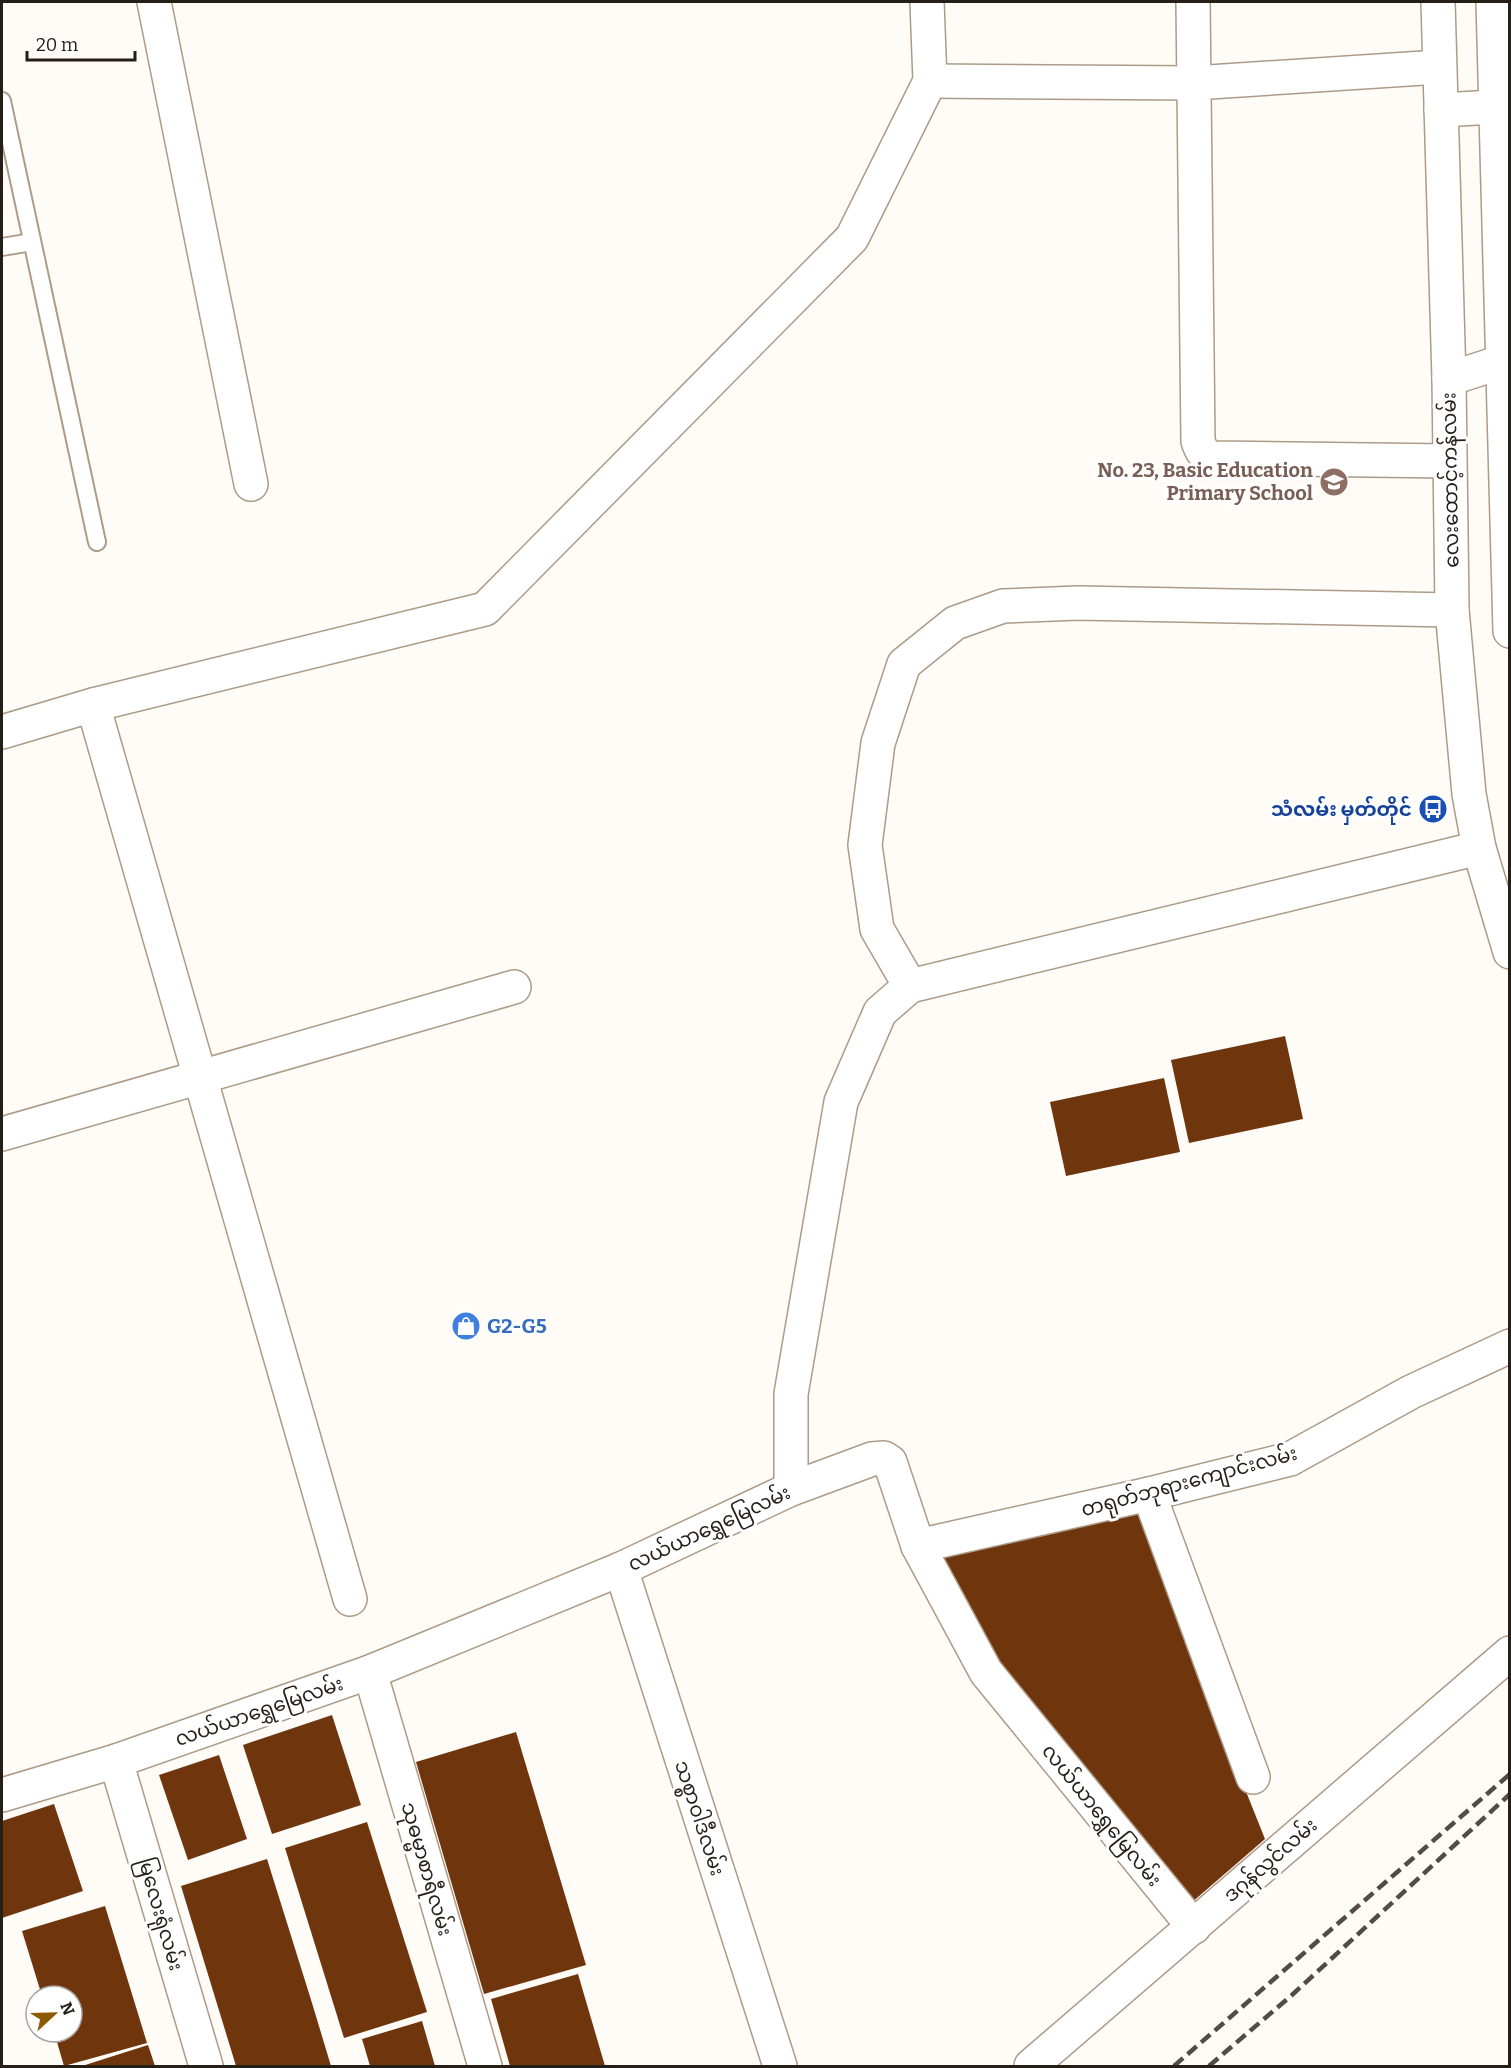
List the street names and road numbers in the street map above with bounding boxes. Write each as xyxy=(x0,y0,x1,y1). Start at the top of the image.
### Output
street label: လေးထောင့်ကန်လမ်း xyxy=(1434,392,1468,568)
street label: တရုတ်ဘုရားကျောင်းလမ်း xyxy=(1078,1439,1301,1526)
street label: လယ်ယာရွှေမြေလမ်း xyxy=(623,1478,796,1580)
street label: လယ်ယာရွှေမြေလမ်း xyxy=(171,1669,348,1755)
street label: လယ်ယာရွှေမြေလမ်း xyxy=(1034,1738,1168,1894)
street label: သစ္စာဝါဒီလမ်း xyxy=(666,1757,732,1880)
street label: သုဓမ္မာစာရီလမ်း xyxy=(392,1799,459,1940)
street label: ဒဂုန်လွင်လမ်း xyxy=(1217,1811,1325,1911)
street label: မြလေးရုံလမ်း xyxy=(129,1854,191,1975)

